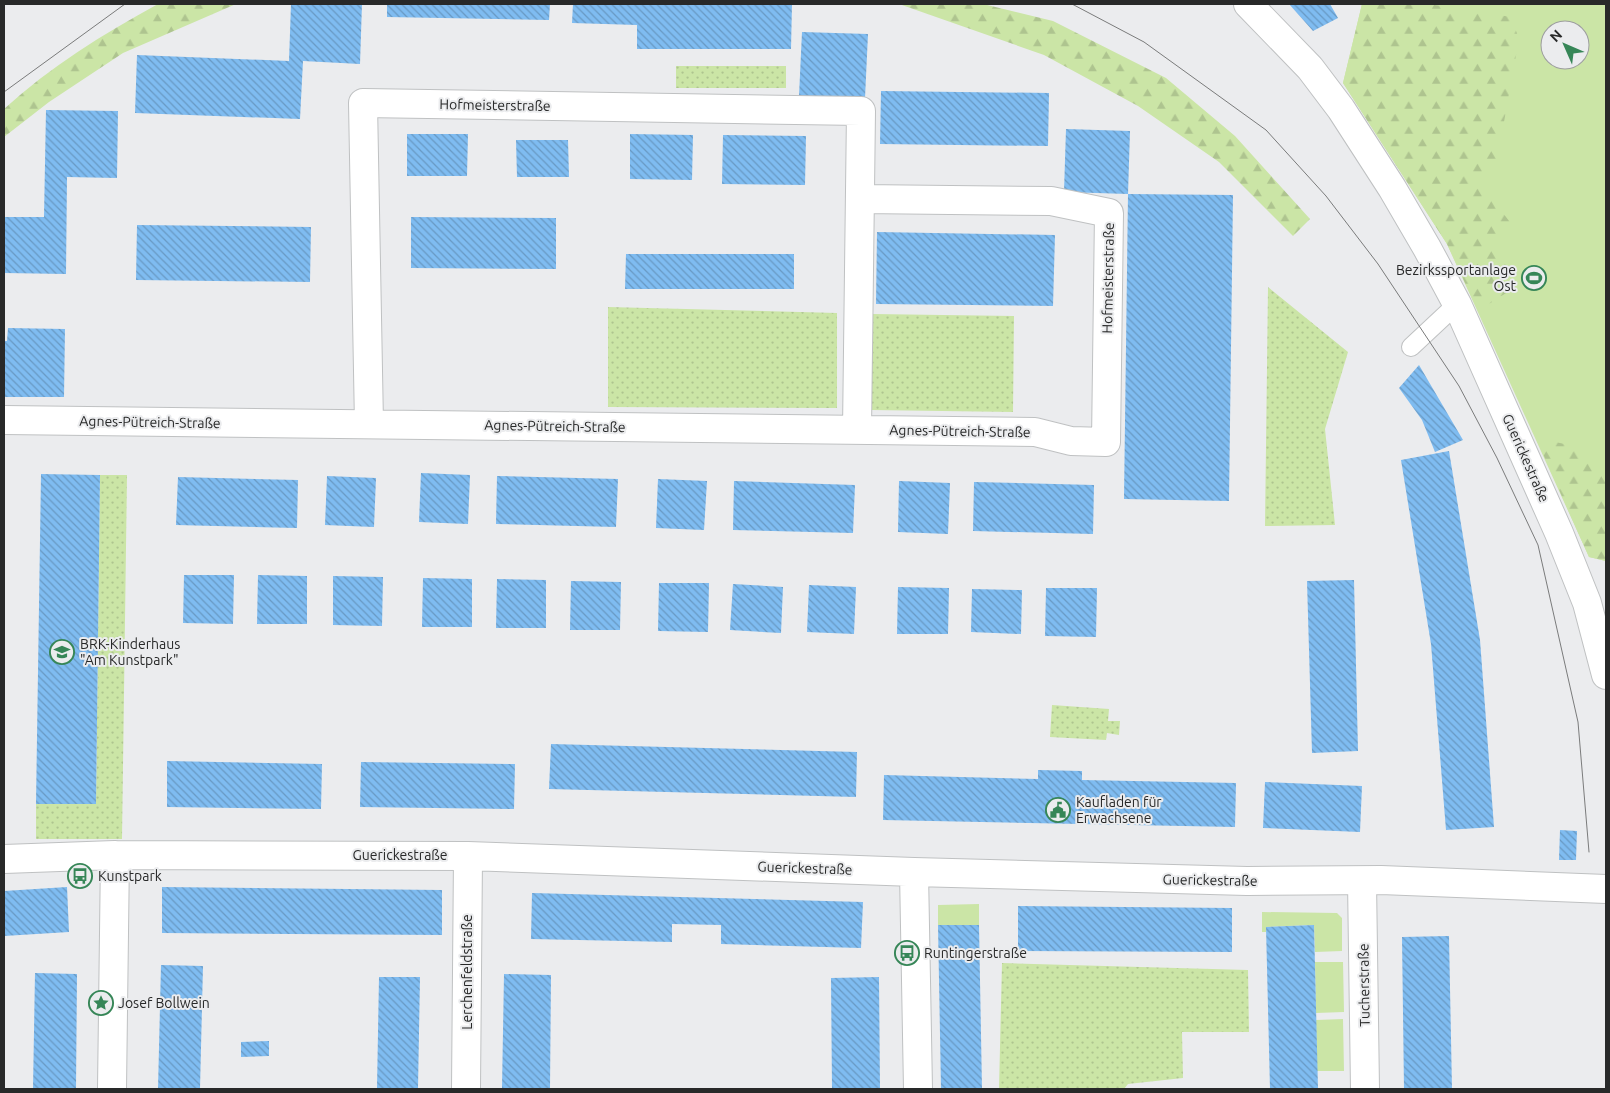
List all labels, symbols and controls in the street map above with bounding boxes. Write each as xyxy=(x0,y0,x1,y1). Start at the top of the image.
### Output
north arrow xyxy=(1540,20,1590,70)
text: N xyxy=(1546,26,1565,45)
street label: Hofmeisterstraße xyxy=(439,96,551,114)
street label: Hofmeisterstraße xyxy=(1099,222,1117,334)
place label: Bezirkssportanlage Ost xyxy=(1396,262,1516,294)
sports icon: Bezirkssportanlage Ost xyxy=(1521,265,1547,291)
street label: Guerickestraße xyxy=(1499,411,1553,505)
street label: Agnes-Pütreich-Straße xyxy=(79,413,221,431)
street label: Agnes-Pütreich-Straße xyxy=(484,417,626,435)
street label: Agnes-Pütreich-Straße xyxy=(889,422,1031,440)
place label: BRK-Kinderhaus "Am Kunstpark" xyxy=(80,636,180,668)
school or university icon: BRK-Kinderhaus "Am Kunstpark" xyxy=(49,639,75,665)
place label: Kaufladen für Erwachsene xyxy=(1076,794,1162,826)
public building icon: Kaufladen für Erwachsene xyxy=(1045,797,1071,823)
street label: Guerickestraße xyxy=(352,847,448,863)
street label: Guerickestraße xyxy=(757,858,853,878)
bus stop icon: Kunstpark xyxy=(67,863,93,889)
place label: Kunstpark xyxy=(98,868,162,884)
street label: Guerickestraße xyxy=(1162,871,1258,889)
street label: Lerchenfeldstraße xyxy=(459,914,475,1030)
bus stop icon: Runtingerstraße xyxy=(894,940,920,966)
street label: Tucherstraße xyxy=(1355,943,1373,1027)
place label: Runtingerstraße xyxy=(924,945,1027,961)
place icon: Josef Bollwein xyxy=(88,990,114,1016)
place label: Josef Bollwein xyxy=(118,995,210,1011)

